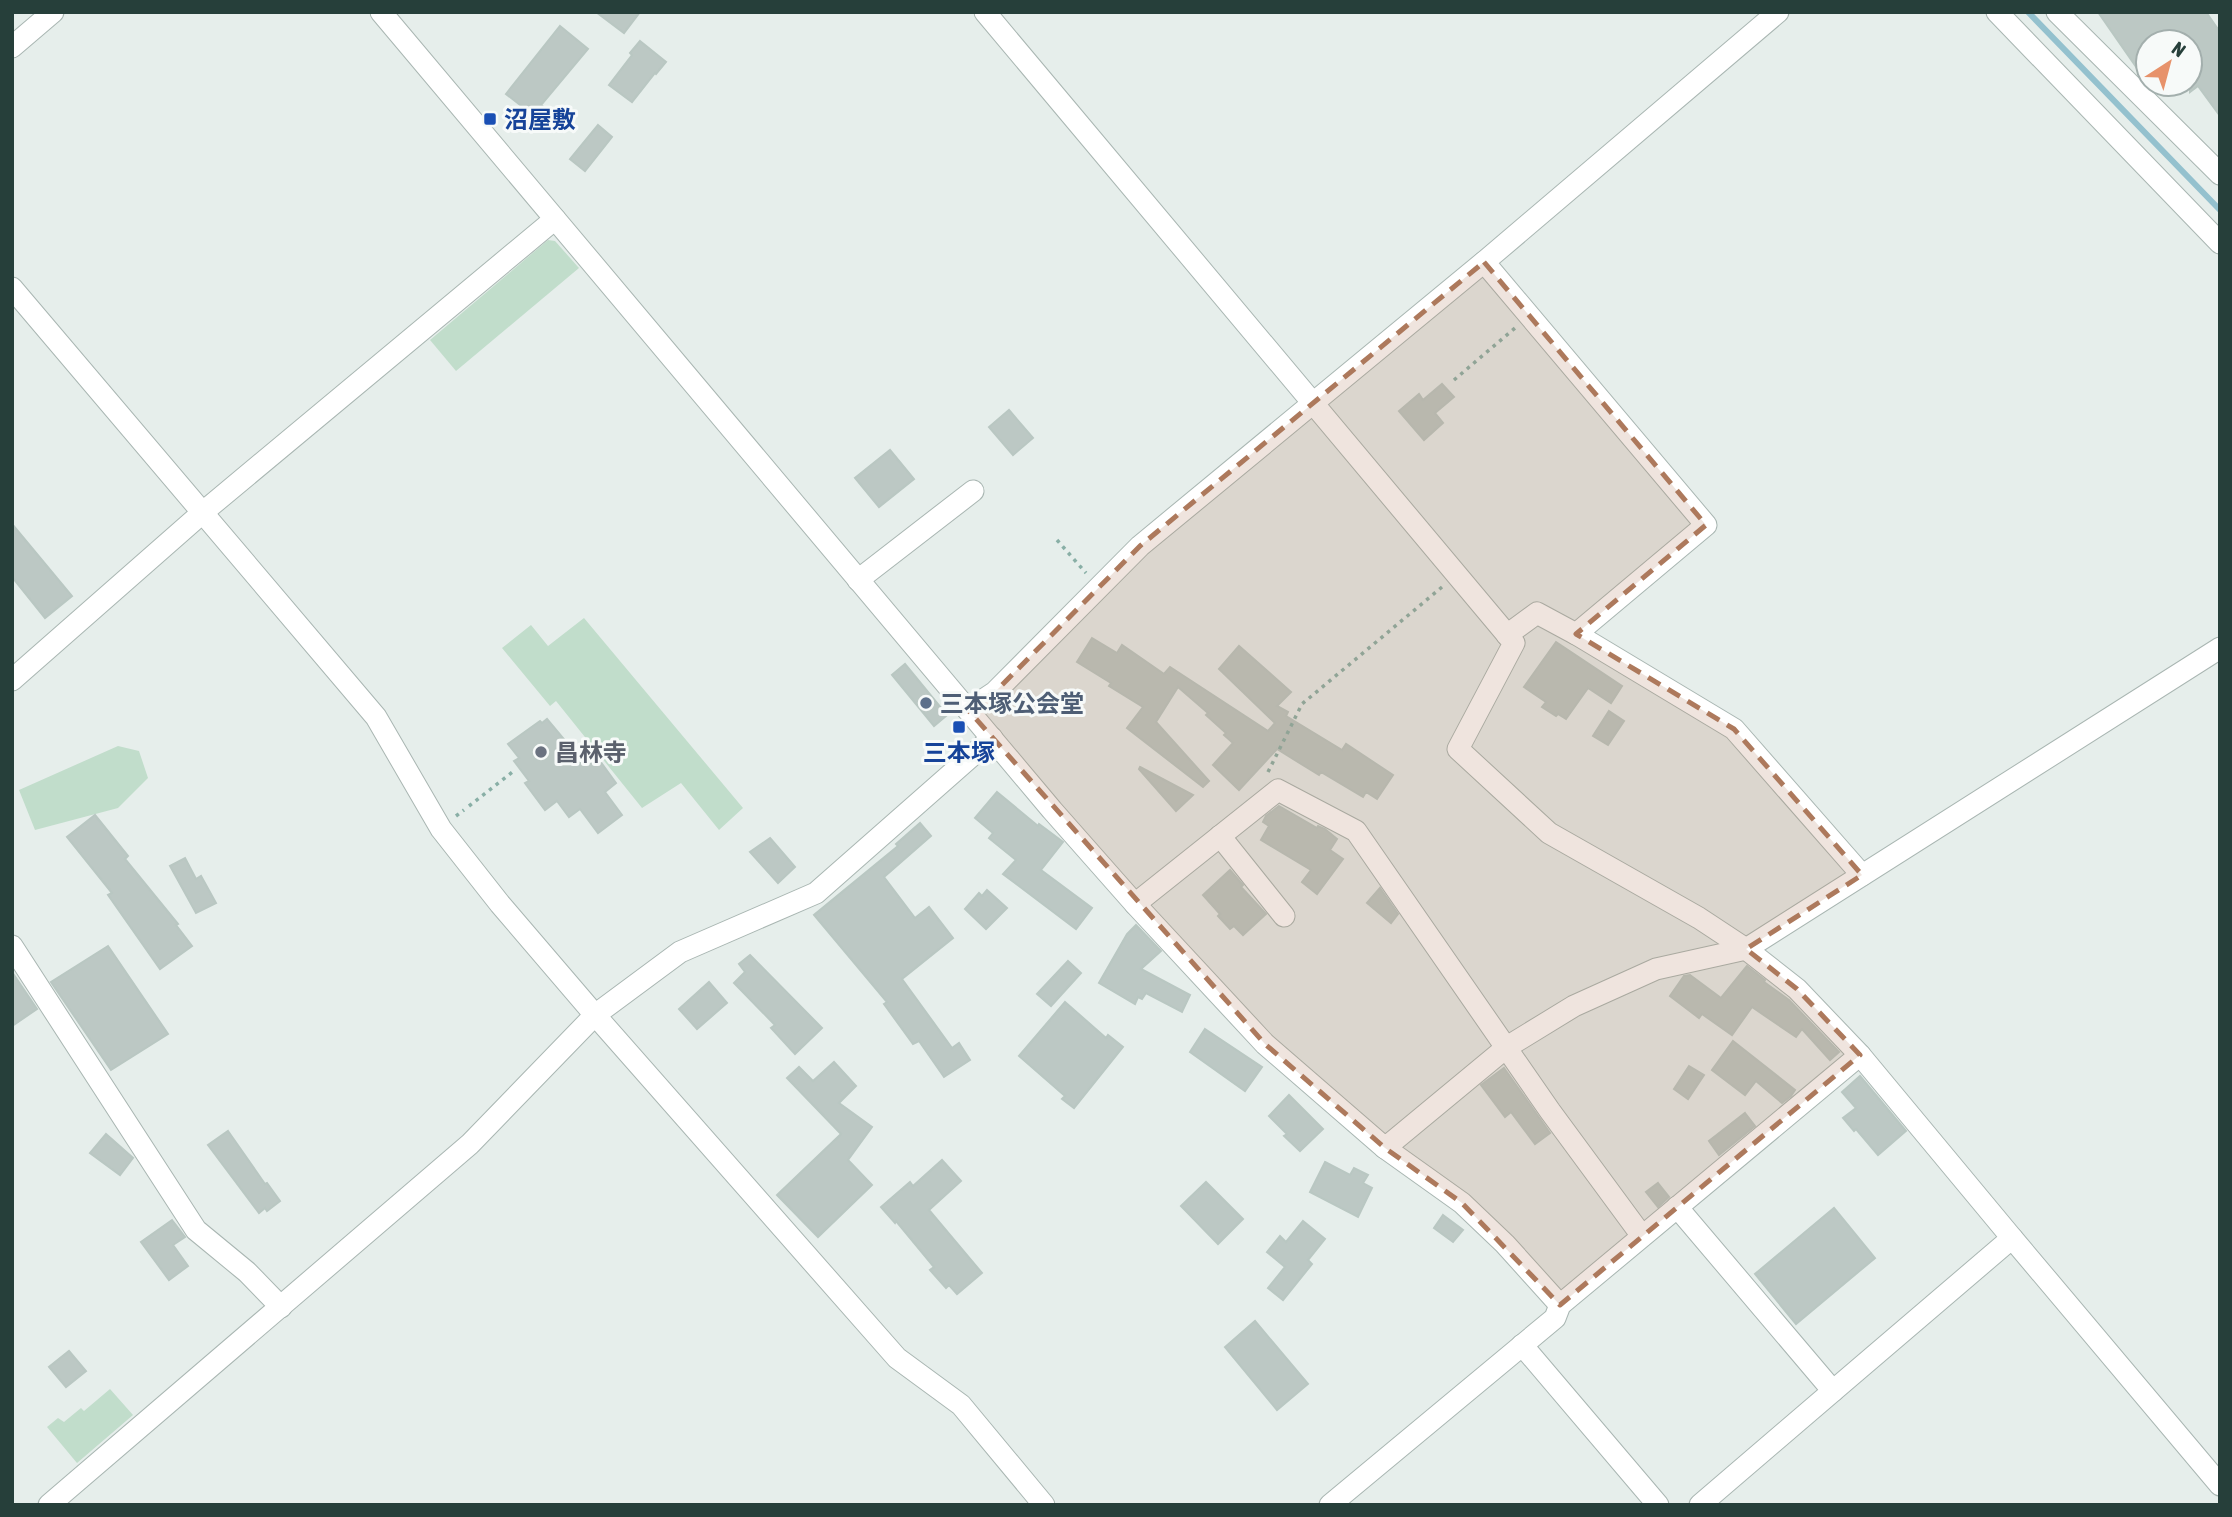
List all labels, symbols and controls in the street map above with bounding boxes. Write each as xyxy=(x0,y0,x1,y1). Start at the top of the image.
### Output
north arrow xyxy=(2134,28,2204,98)
text: N xyxy=(2168,37,2190,61)
place label: 沼屋敷 xyxy=(504,106,576,133)
marker: 沼屋敷 xyxy=(482,111,498,127)
place label: 三本塚公会堂 xyxy=(940,690,1084,717)
marker: 三本塚公会堂 xyxy=(918,695,934,711)
marker: 三本塚 xyxy=(951,719,967,735)
place label: 昌林寺 xyxy=(555,739,627,766)
place label: 三本塚 xyxy=(923,739,995,766)
marker: 昌林寺 xyxy=(533,744,549,760)

